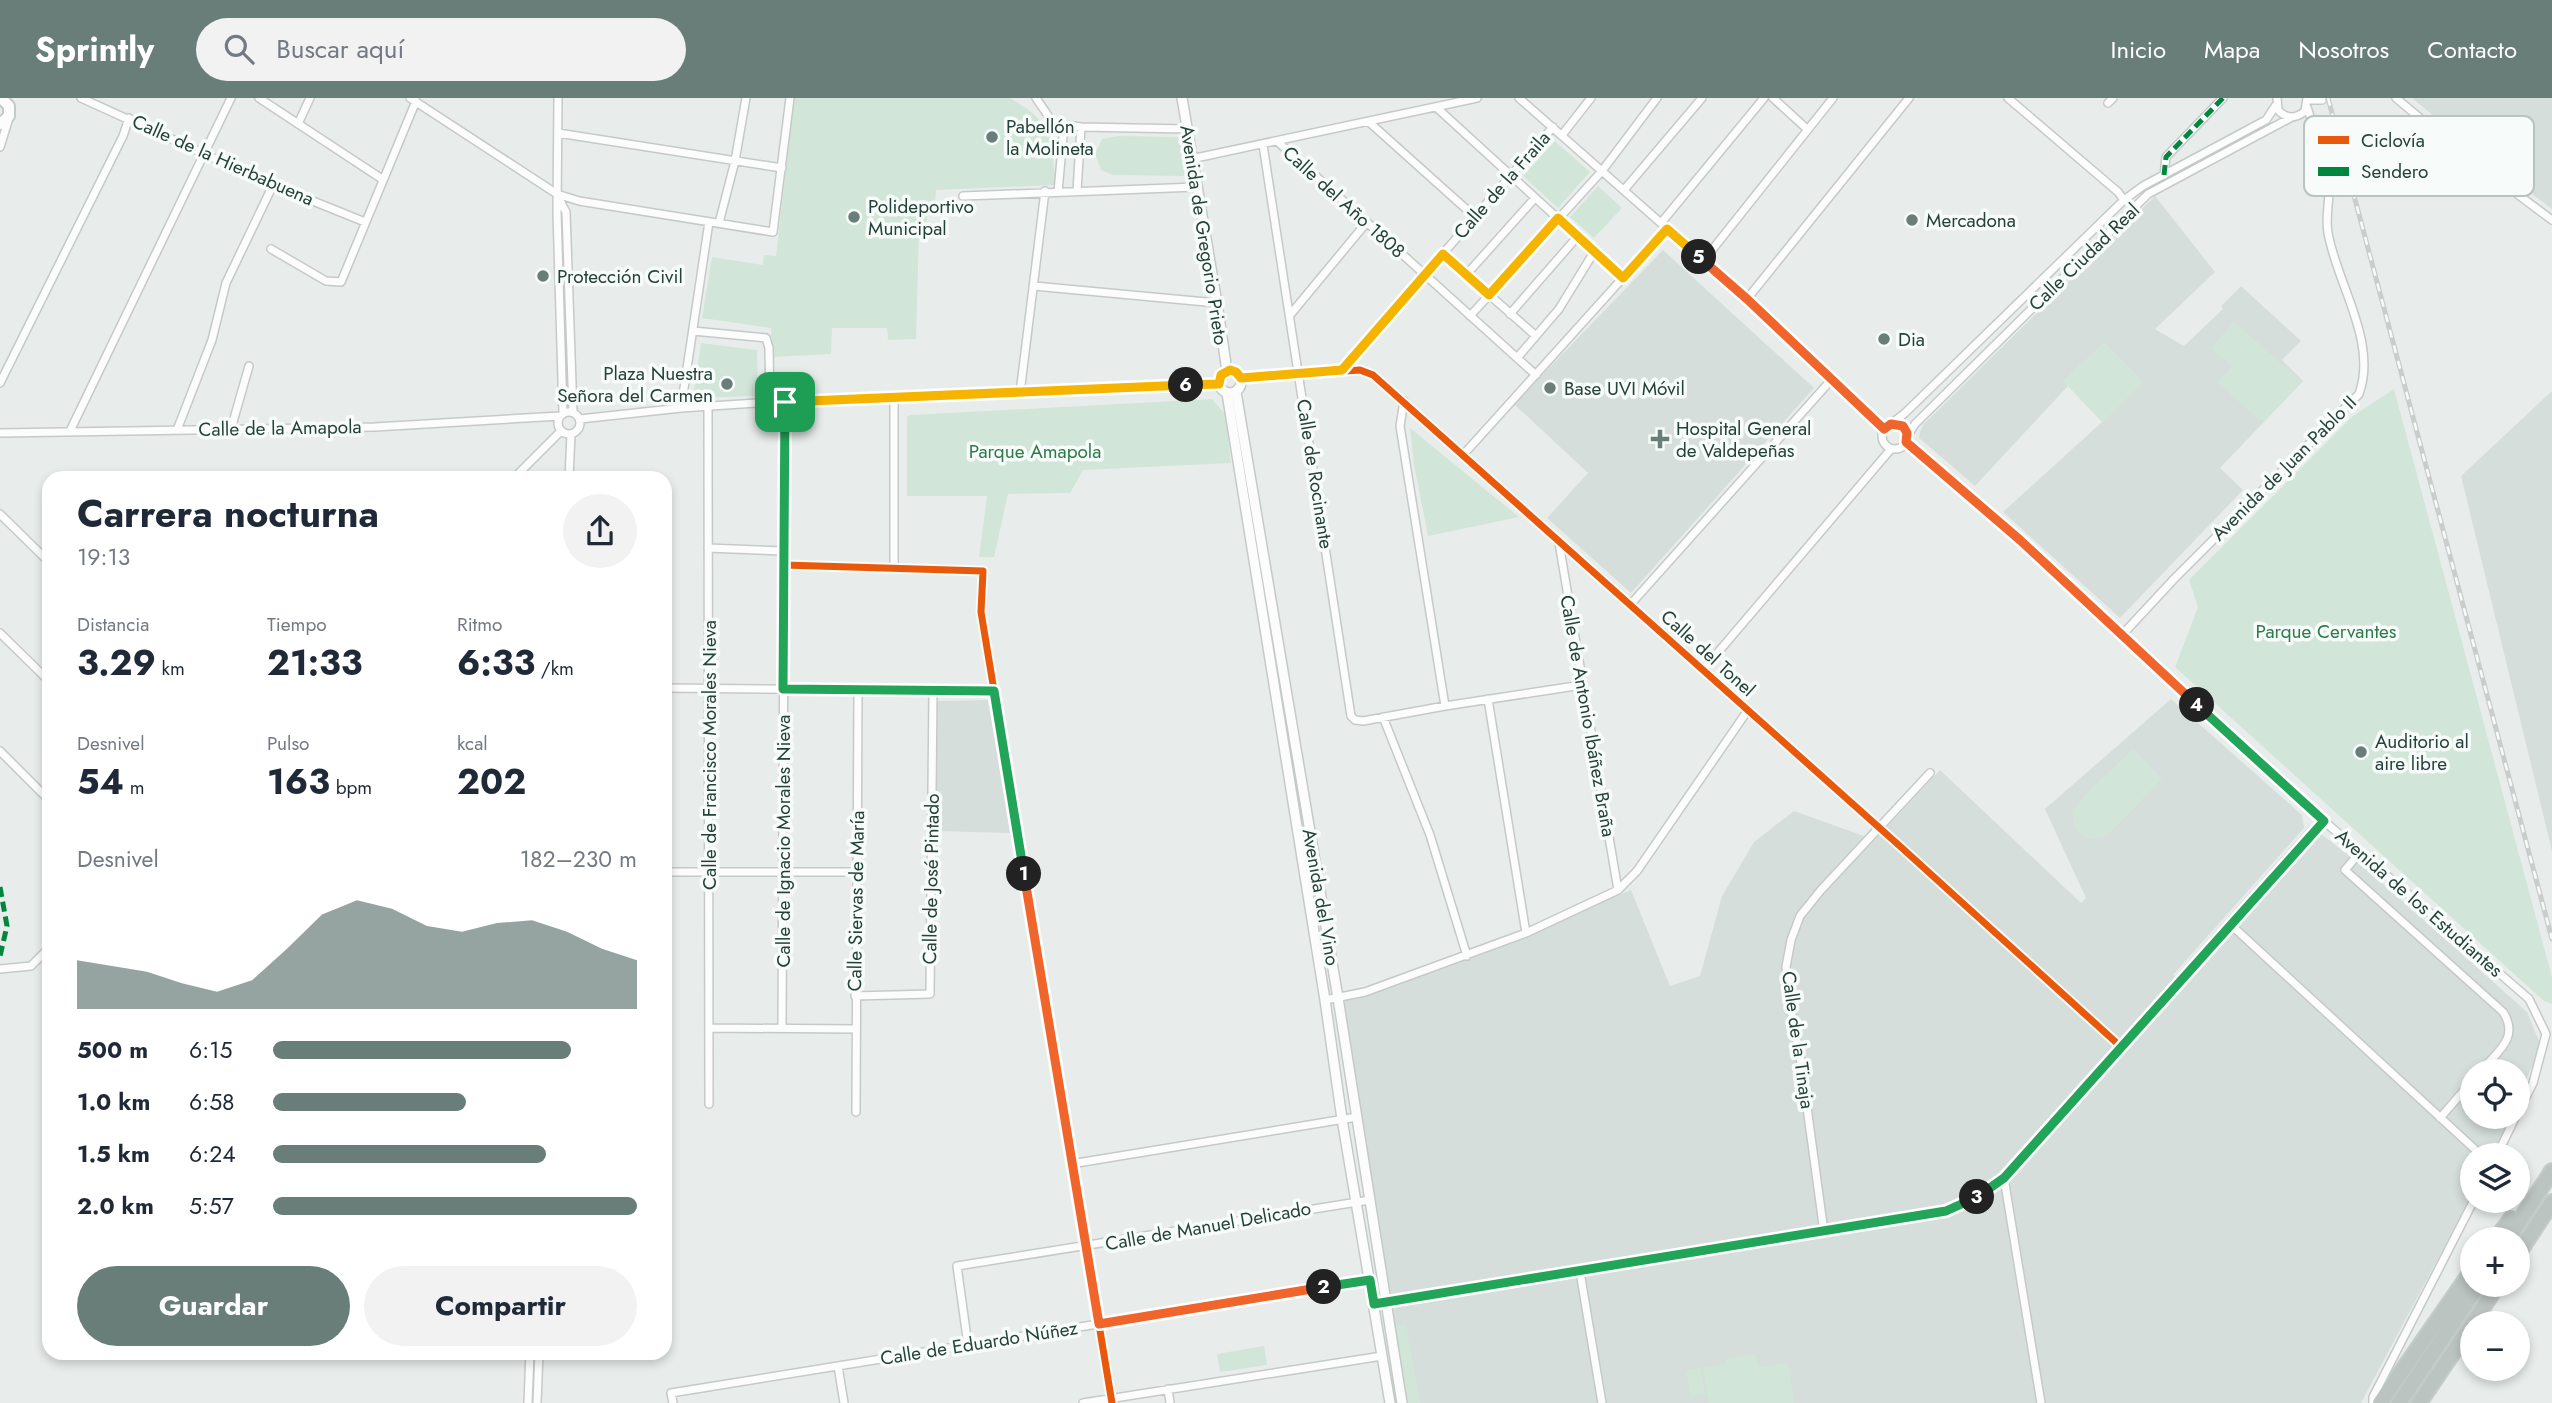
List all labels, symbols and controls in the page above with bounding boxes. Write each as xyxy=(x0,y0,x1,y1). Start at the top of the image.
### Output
search box xyxy=(196,18,686,81)
text: Sprintly xyxy=(35,26,154,73)
icon: search xyxy=(220,30,258,68)
text: Buscar aquí xyxy=(276,30,404,68)
text: Inicio xyxy=(2111,32,2166,67)
text: Mapa xyxy=(2204,32,2260,67)
text: Nosotros xyxy=(2298,32,2389,67)
text: Contacto xyxy=(2427,32,2517,67)
street label: Calle de la Hierbabuena xyxy=(128,108,318,212)
place label: Pabellón la Molineta xyxy=(1006,113,1094,162)
legend xyxy=(2304,116,2534,196)
street label: Avenida de Gregorio Prieto xyxy=(1173,123,1235,347)
street label: Calle de la Fraila xyxy=(1447,125,1557,245)
text: Ciclovía xyxy=(2361,127,2425,154)
marker: Pabellón la Molineta xyxy=(984,129,1000,145)
street label: Calle del Año 1808 xyxy=(1277,140,1411,264)
text: Sendero xyxy=(2361,158,2428,185)
place label: Polideportivo Municipal xyxy=(868,193,974,242)
street label: Calle Ciudad Real xyxy=(2023,197,2145,317)
place label: Mercadona xyxy=(1926,207,2016,234)
marker: Polideportivo Municipal xyxy=(846,209,862,225)
marker: Mercadona xyxy=(1904,212,1920,228)
pin: 5 xyxy=(1682,240,1716,274)
text: 5 xyxy=(1692,243,1705,270)
place label: Protección Civil xyxy=(557,263,683,290)
marker: Protección Civil xyxy=(535,268,551,284)
place label: Dia xyxy=(1898,326,1925,353)
marker: Dia xyxy=(1876,331,1892,347)
place label: Plaza Nuestra Señora del Carmen xyxy=(557,360,713,409)
pin: 6 xyxy=(1168,368,1204,402)
text: 6 xyxy=(1179,371,1192,398)
pin xyxy=(755,372,815,432)
place label: Base UVI Móvil xyxy=(1564,375,1685,402)
marker: Plaza Nuestra Señora del Carmen xyxy=(719,376,735,392)
marker: Base UVI Móvil xyxy=(1542,380,1558,396)
icon: arrive xyxy=(766,383,804,421)
street label: Avenida de Juan Pablo II xyxy=(2205,389,2363,547)
street label: Calle de Rocinante xyxy=(1290,397,1340,551)
street label: Calle de la Amapola xyxy=(198,413,362,443)
place label: Hospital General de Valdepeñas xyxy=(1676,415,1811,464)
marker: Hospital General de Valdepeñas xyxy=(1650,429,1670,449)
park label: Parque Amapola xyxy=(969,438,1101,465)
text: Carrera nocturna xyxy=(77,486,379,541)
button: share xyxy=(563,494,637,568)
text: 19:13 xyxy=(77,540,130,574)
street label: Calle de Antonio Ibáñez Braña xyxy=(1553,593,1623,839)
street label: Calle del Tonel xyxy=(1655,603,1761,703)
text: Distancia xyxy=(77,611,149,638)
text: Tiempo xyxy=(267,611,327,638)
text: Ritmo xyxy=(457,611,502,638)
park label: Parque Cervantes xyxy=(2256,618,2397,645)
street label: Calle de Francisco Morales Nieva xyxy=(696,620,723,890)
text: 3.29 xyxy=(77,638,156,688)
text: 21:33 xyxy=(267,638,363,688)
text: 6:33 xyxy=(457,638,535,688)
text: km xyxy=(156,655,185,682)
text: /km xyxy=(535,655,574,682)
pin: 4 xyxy=(2180,688,2214,722)
text: 4 xyxy=(2190,691,2203,718)
street label: Calle de Ignacio Morales Nieva xyxy=(770,715,797,968)
place label: Auditorio al aire libre xyxy=(2375,728,2469,777)
text: Desnivel xyxy=(77,730,145,757)
text: Pulso xyxy=(267,730,309,757)
text: kcal xyxy=(457,730,488,757)
marker: Auditorio al aire libre xyxy=(2353,744,2369,760)
text: 54 xyxy=(77,757,124,807)
text: 163 xyxy=(267,757,330,807)
text: 202 xyxy=(457,757,526,807)
text: m xyxy=(124,774,145,801)
text: bpm xyxy=(330,774,372,801)
street label: Calle de José Pintado xyxy=(916,793,946,965)
street label: Calle Siervas de María xyxy=(841,810,871,992)
street label: Avenida de los Estudiantes xyxy=(2329,823,2509,984)
street label: Avenida del Vino xyxy=(1296,826,1346,968)
text: Desnivel xyxy=(77,842,159,876)
text: 182–230 m xyxy=(520,842,637,876)
pin: 1 xyxy=(1006,856,1042,892)
text: 1 xyxy=(1019,860,1028,887)
street label: Calle de la Tinaja xyxy=(1775,969,1821,1111)
text: 500 m xyxy=(77,1033,148,1067)
text: 6:15 xyxy=(189,1033,232,1067)
map controls xyxy=(2460,1059,2530,1381)
button: locate xyxy=(2460,1059,2530,1129)
text: 1.0 km xyxy=(77,1085,150,1119)
text: 6:58 xyxy=(189,1085,235,1119)
text: 1.5 km xyxy=(77,1137,150,1171)
text: 6:24 xyxy=(189,1137,236,1171)
button: layers xyxy=(2460,1143,2530,1213)
pin: 3 xyxy=(1960,1180,1994,1214)
text: 3 xyxy=(1971,1183,1982,1210)
text: 2.0 km xyxy=(77,1189,154,1223)
text: 5:57 xyxy=(189,1189,234,1223)
street label: Calle de Manuel Delicado xyxy=(1103,1195,1313,1257)
button: + xyxy=(2460,1227,2530,1297)
button: Guardar xyxy=(77,1266,350,1346)
button: Compartir xyxy=(364,1266,637,1346)
pin: 2 xyxy=(1306,1270,1342,1304)
text: 2 xyxy=(1317,1273,1330,1300)
button: − xyxy=(2460,1311,2530,1381)
street label: Calle de Eduardo Núñez xyxy=(878,1314,1080,1372)

